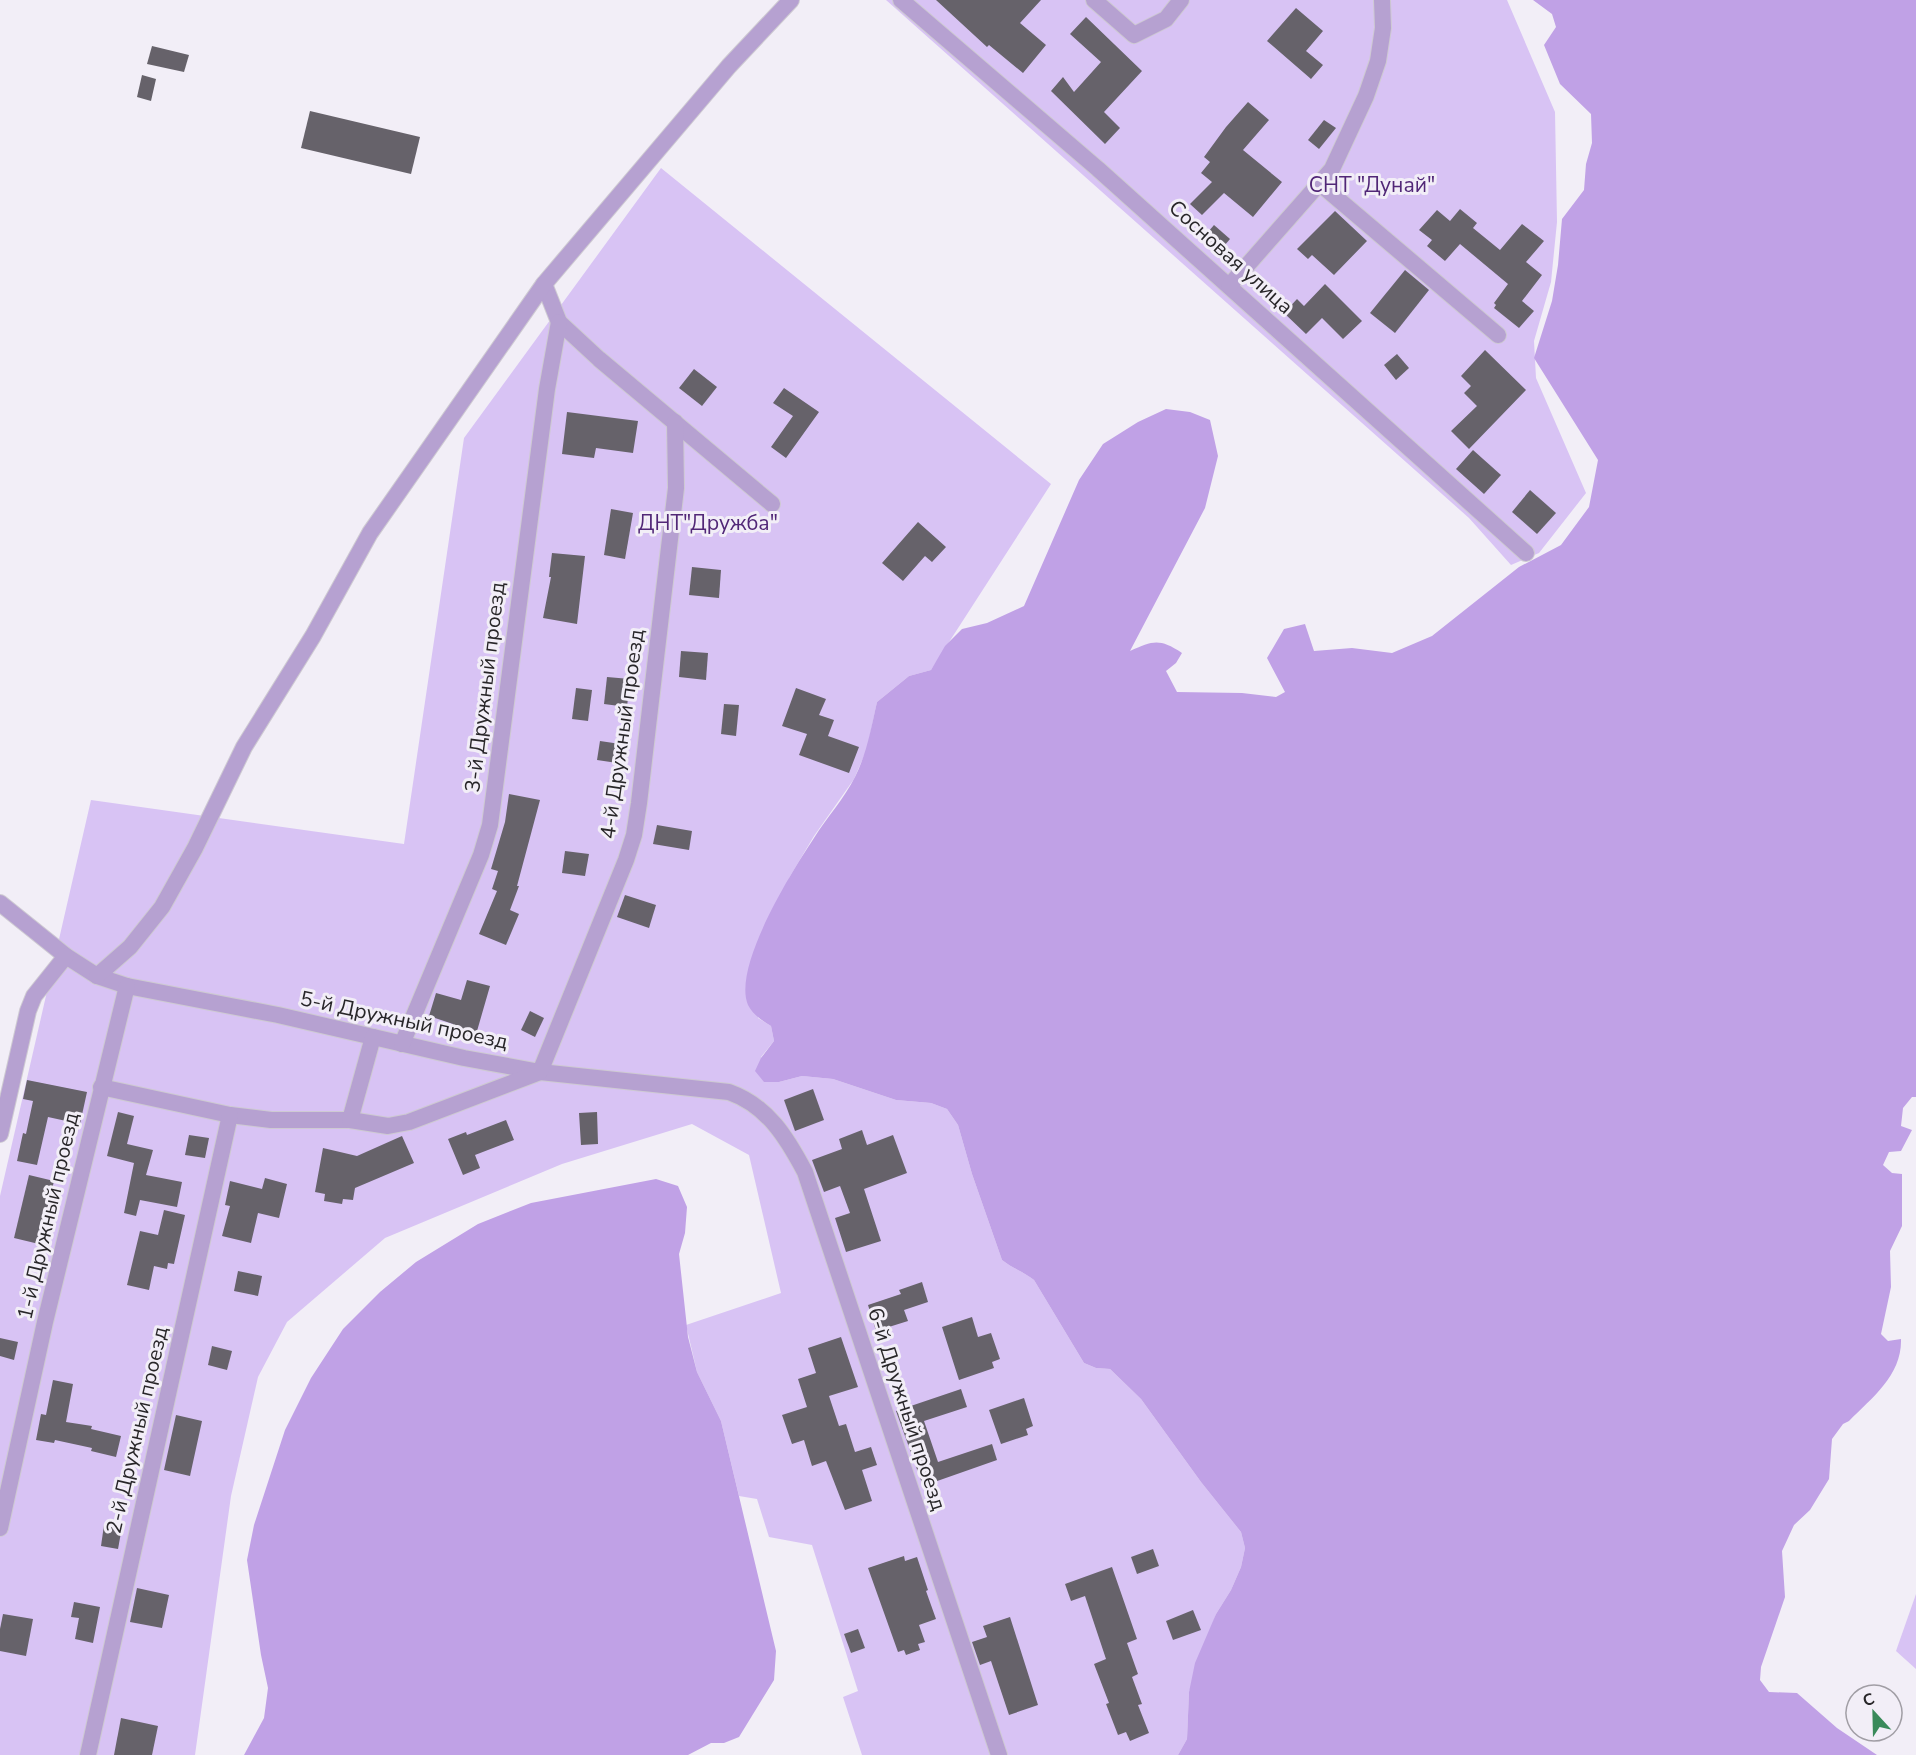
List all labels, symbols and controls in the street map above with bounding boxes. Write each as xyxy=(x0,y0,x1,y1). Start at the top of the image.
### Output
park label: СНТ "Дунай" xyxy=(1309,171,1435,199)
street label: Сосновая улица xyxy=(1163,194,1299,320)
park label: ДНТ"Дружба" xyxy=(638,509,778,537)
street label: 3-й Дружный проезд xyxy=(458,580,512,794)
street label: 4-й Дружный проезд xyxy=(593,627,651,841)
street label: 5-й Дружный проезд xyxy=(298,984,510,1056)
street label: 1-й Дружный проезд xyxy=(11,1110,85,1322)
street label: 6-й Дружный проезд xyxy=(861,1304,953,1514)
street label: 2-й Дружный проезд xyxy=(100,1324,174,1536)
north arrow xyxy=(1844,1683,1904,1743)
text: С xyxy=(1860,1688,1878,1712)

